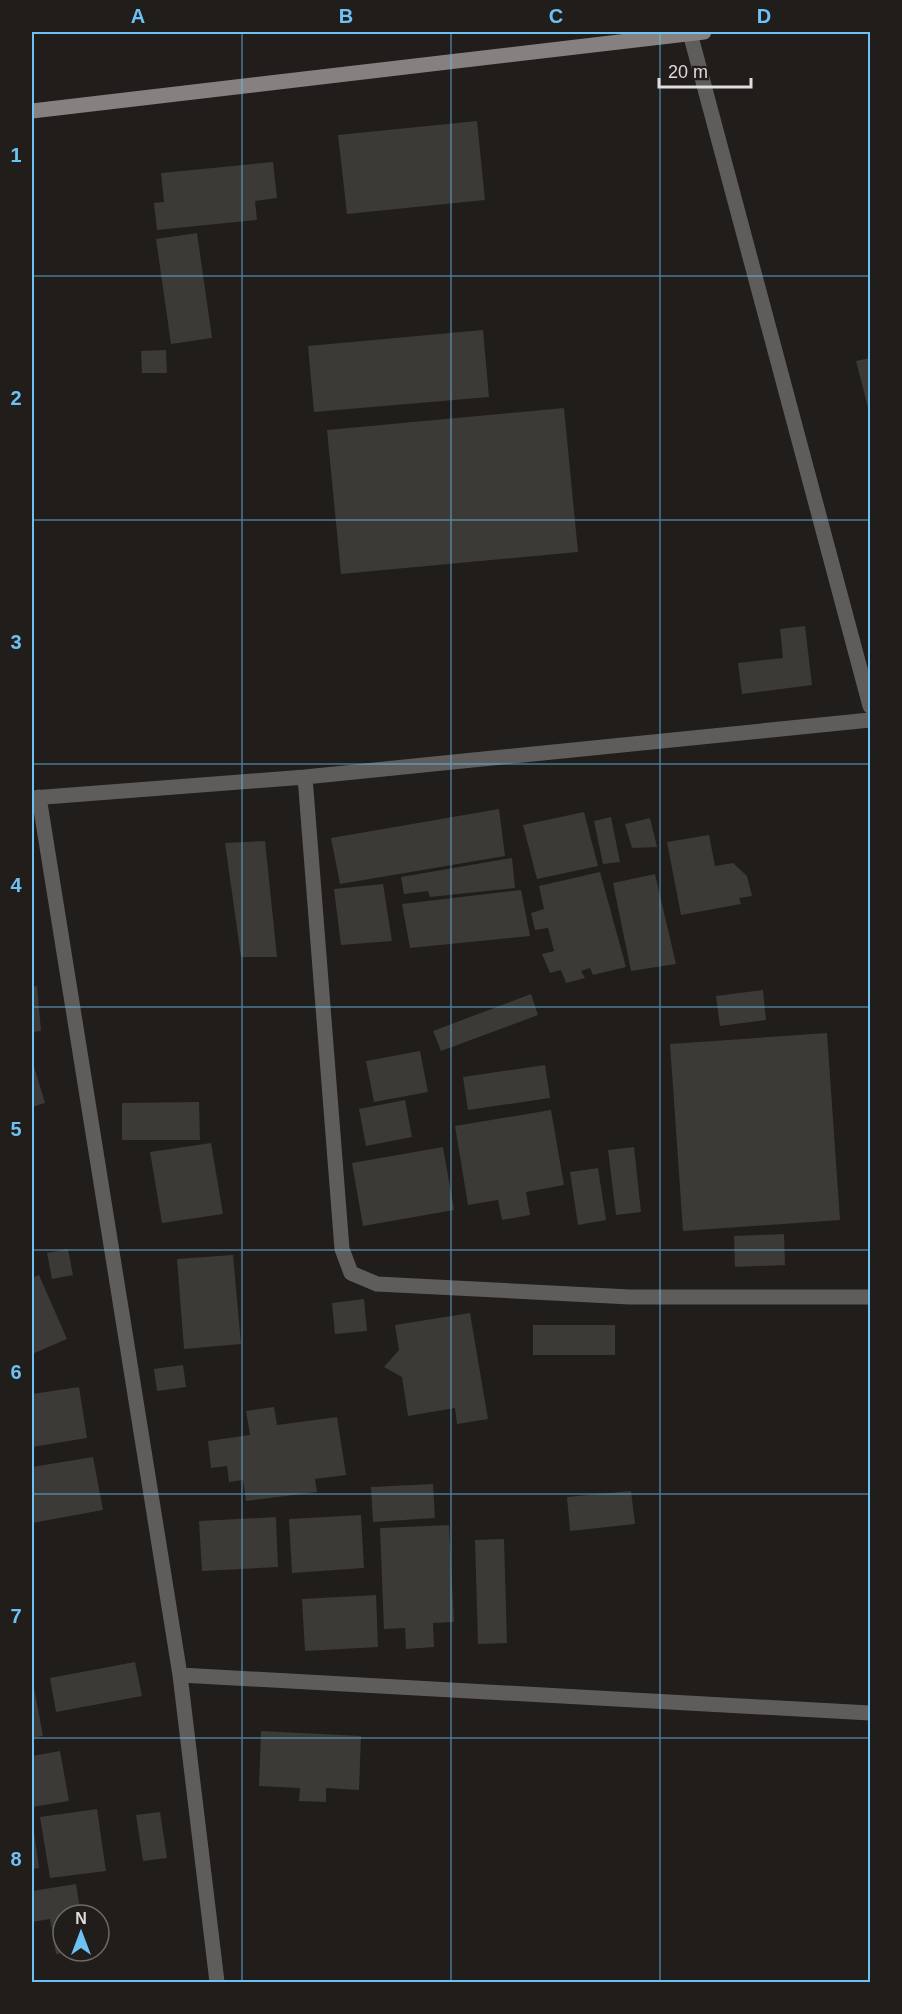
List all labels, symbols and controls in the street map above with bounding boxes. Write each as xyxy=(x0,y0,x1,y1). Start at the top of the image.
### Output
text: A xyxy=(131,5,145,27)
text: B xyxy=(339,5,353,27)
text: C xyxy=(549,5,563,27)
text: D xyxy=(757,5,771,27)
scale bar xyxy=(659,51,750,89)
text: 20 m xyxy=(668,62,708,82)
text: 1 xyxy=(10,144,22,166)
text: 2 xyxy=(10,387,22,409)
text: 3 xyxy=(10,631,22,653)
text: 4 xyxy=(10,874,22,896)
text: 5 xyxy=(10,1118,22,1140)
text: 6 xyxy=(10,1361,22,1383)
text: 7 xyxy=(10,1605,22,1627)
text: 8 xyxy=(10,1848,22,1870)
north arrow xyxy=(51,1903,111,1963)
text: N xyxy=(75,1910,87,1927)

